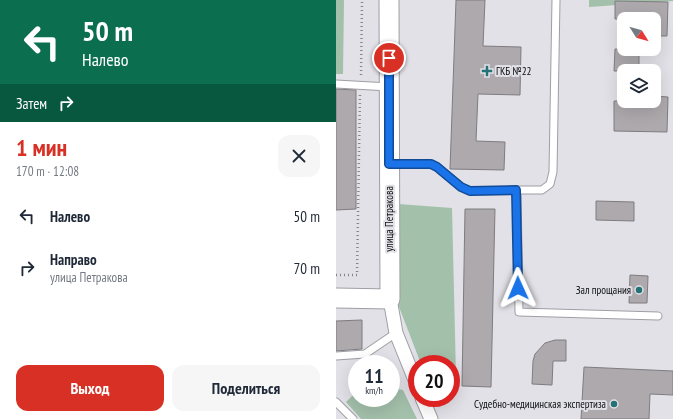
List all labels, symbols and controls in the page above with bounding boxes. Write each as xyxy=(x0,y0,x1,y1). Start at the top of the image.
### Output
text: 50 m xyxy=(82,12,133,49)
north arrow xyxy=(617,12,661,56)
map controls xyxy=(617,12,661,108)
icon: left xyxy=(16,16,68,68)
pin xyxy=(372,41,406,75)
icon: arrive xyxy=(378,47,400,69)
text: Налево xyxy=(82,48,129,71)
place label: ГКБ №22 xyxy=(496,64,532,78)
button: layers xyxy=(617,64,661,108)
marker: ГКБ №22 xyxy=(481,65,493,77)
icon: right xyxy=(55,92,77,114)
text: Затем xyxy=(16,94,47,113)
text: 1 мин xyxy=(16,132,67,163)
button: close xyxy=(278,135,320,177)
text: 170 m · 12:08 xyxy=(16,163,79,180)
street label: улица Петракова xyxy=(382,186,396,252)
icon: left xyxy=(16,205,38,227)
text: Налево xyxy=(50,207,90,226)
text: 50 m xyxy=(294,207,320,226)
text: Направо xyxy=(50,250,97,269)
icon: right xyxy=(16,257,38,279)
text: 70 m xyxy=(294,259,320,278)
position arrow xyxy=(497,267,539,309)
text: улица Петракова xyxy=(50,269,128,286)
place label: Зал прощания xyxy=(576,283,631,297)
marker: Зал прощания xyxy=(634,285,644,295)
speed limit sign: 20 xyxy=(408,355,460,407)
text: 11 xyxy=(364,363,384,389)
button: Выход xyxy=(16,365,164,411)
button: Поделиться xyxy=(172,365,320,411)
text: km/h xyxy=(365,384,383,397)
place label: Судебно-медицинская экспертиза xyxy=(474,397,606,411)
marker: Судебно-медицинская экспертиза xyxy=(609,399,619,409)

